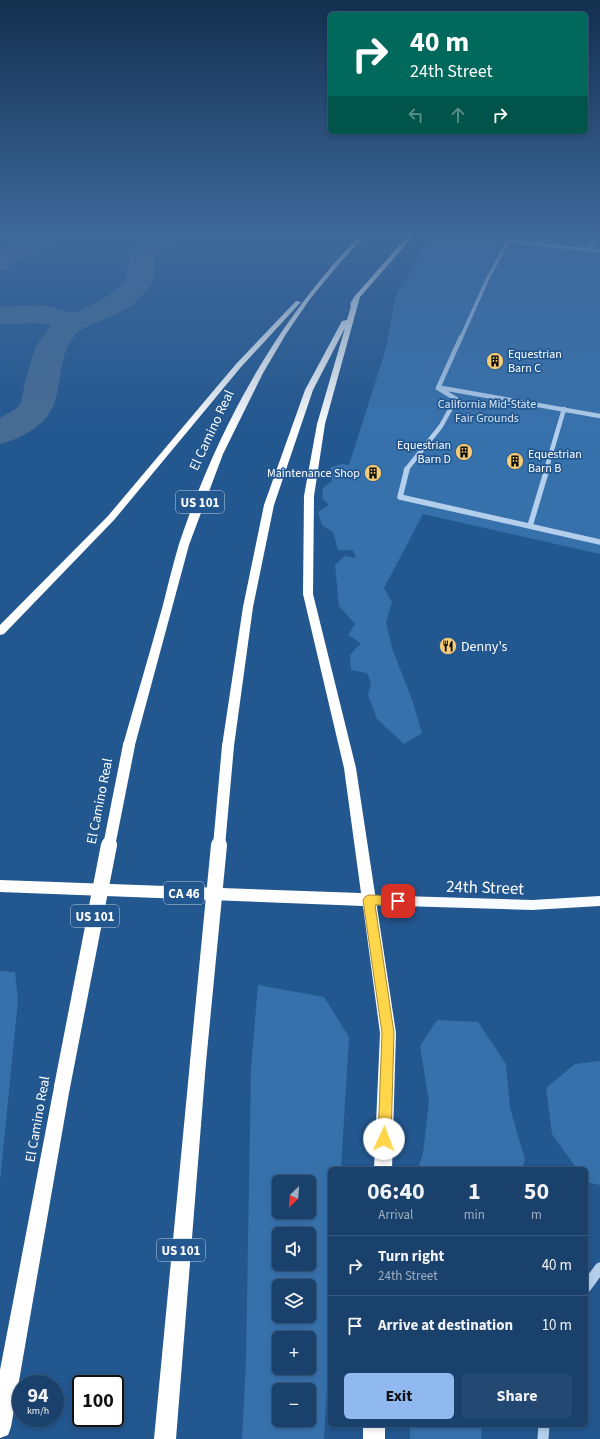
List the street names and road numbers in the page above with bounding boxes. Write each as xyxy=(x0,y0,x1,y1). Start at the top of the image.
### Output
street label: El Camino Real xyxy=(184,386,240,474)
road number: US 101 xyxy=(176,491,224,513)
street label: El Camino Real xyxy=(82,756,118,846)
street label: 24th Street xyxy=(446,875,525,901)
road number: CA 46 xyxy=(164,882,204,904)
road number: US 101 xyxy=(71,905,119,927)
street label: El Camino Real xyxy=(21,1074,55,1164)
road number: US 101 xyxy=(157,1239,205,1261)

